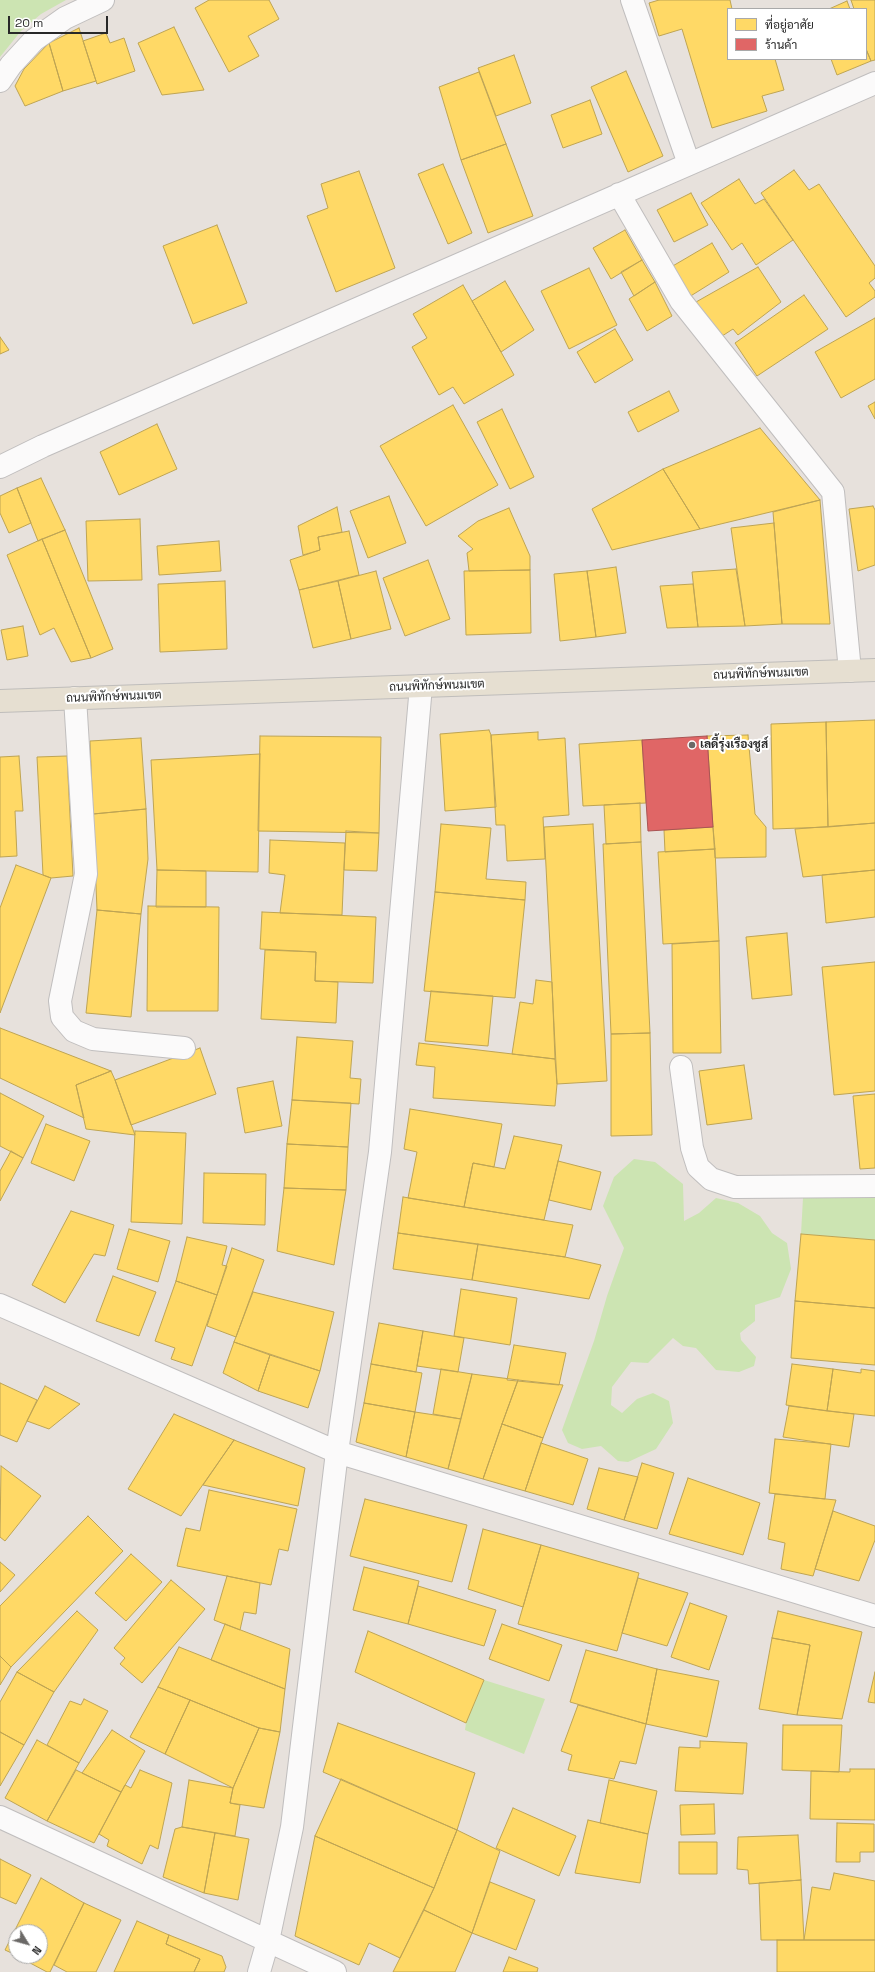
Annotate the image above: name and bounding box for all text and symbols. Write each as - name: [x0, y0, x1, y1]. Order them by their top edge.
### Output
- scale bar: [10, 8, 110, 34]
- legend: [727, 8, 867, 60]
- text: 20 m: [15, 15, 43, 31]
- text: ที่อยู่อาศัย: [765, 17, 814, 33]
- text: ร้านค้า: [765, 37, 797, 53]
- street label: ถนนพิทักษ์พนมเขต: [713, 665, 809, 683]
- street label: ถนนพิทักษ์พนมเขต: [389, 677, 485, 695]
- street label: ถนนพิทักษ์พนมเขต: [66, 688, 162, 706]
- place label: เลดี้รุ่งเรืองชูส์: [700, 738, 768, 752]
- marker: เลดี้รุ่งเรืองชูส์: [687, 740, 697, 750]
- north arrow: [8, 1924, 48, 1964]
- text: N: [29, 1943, 45, 1958]

